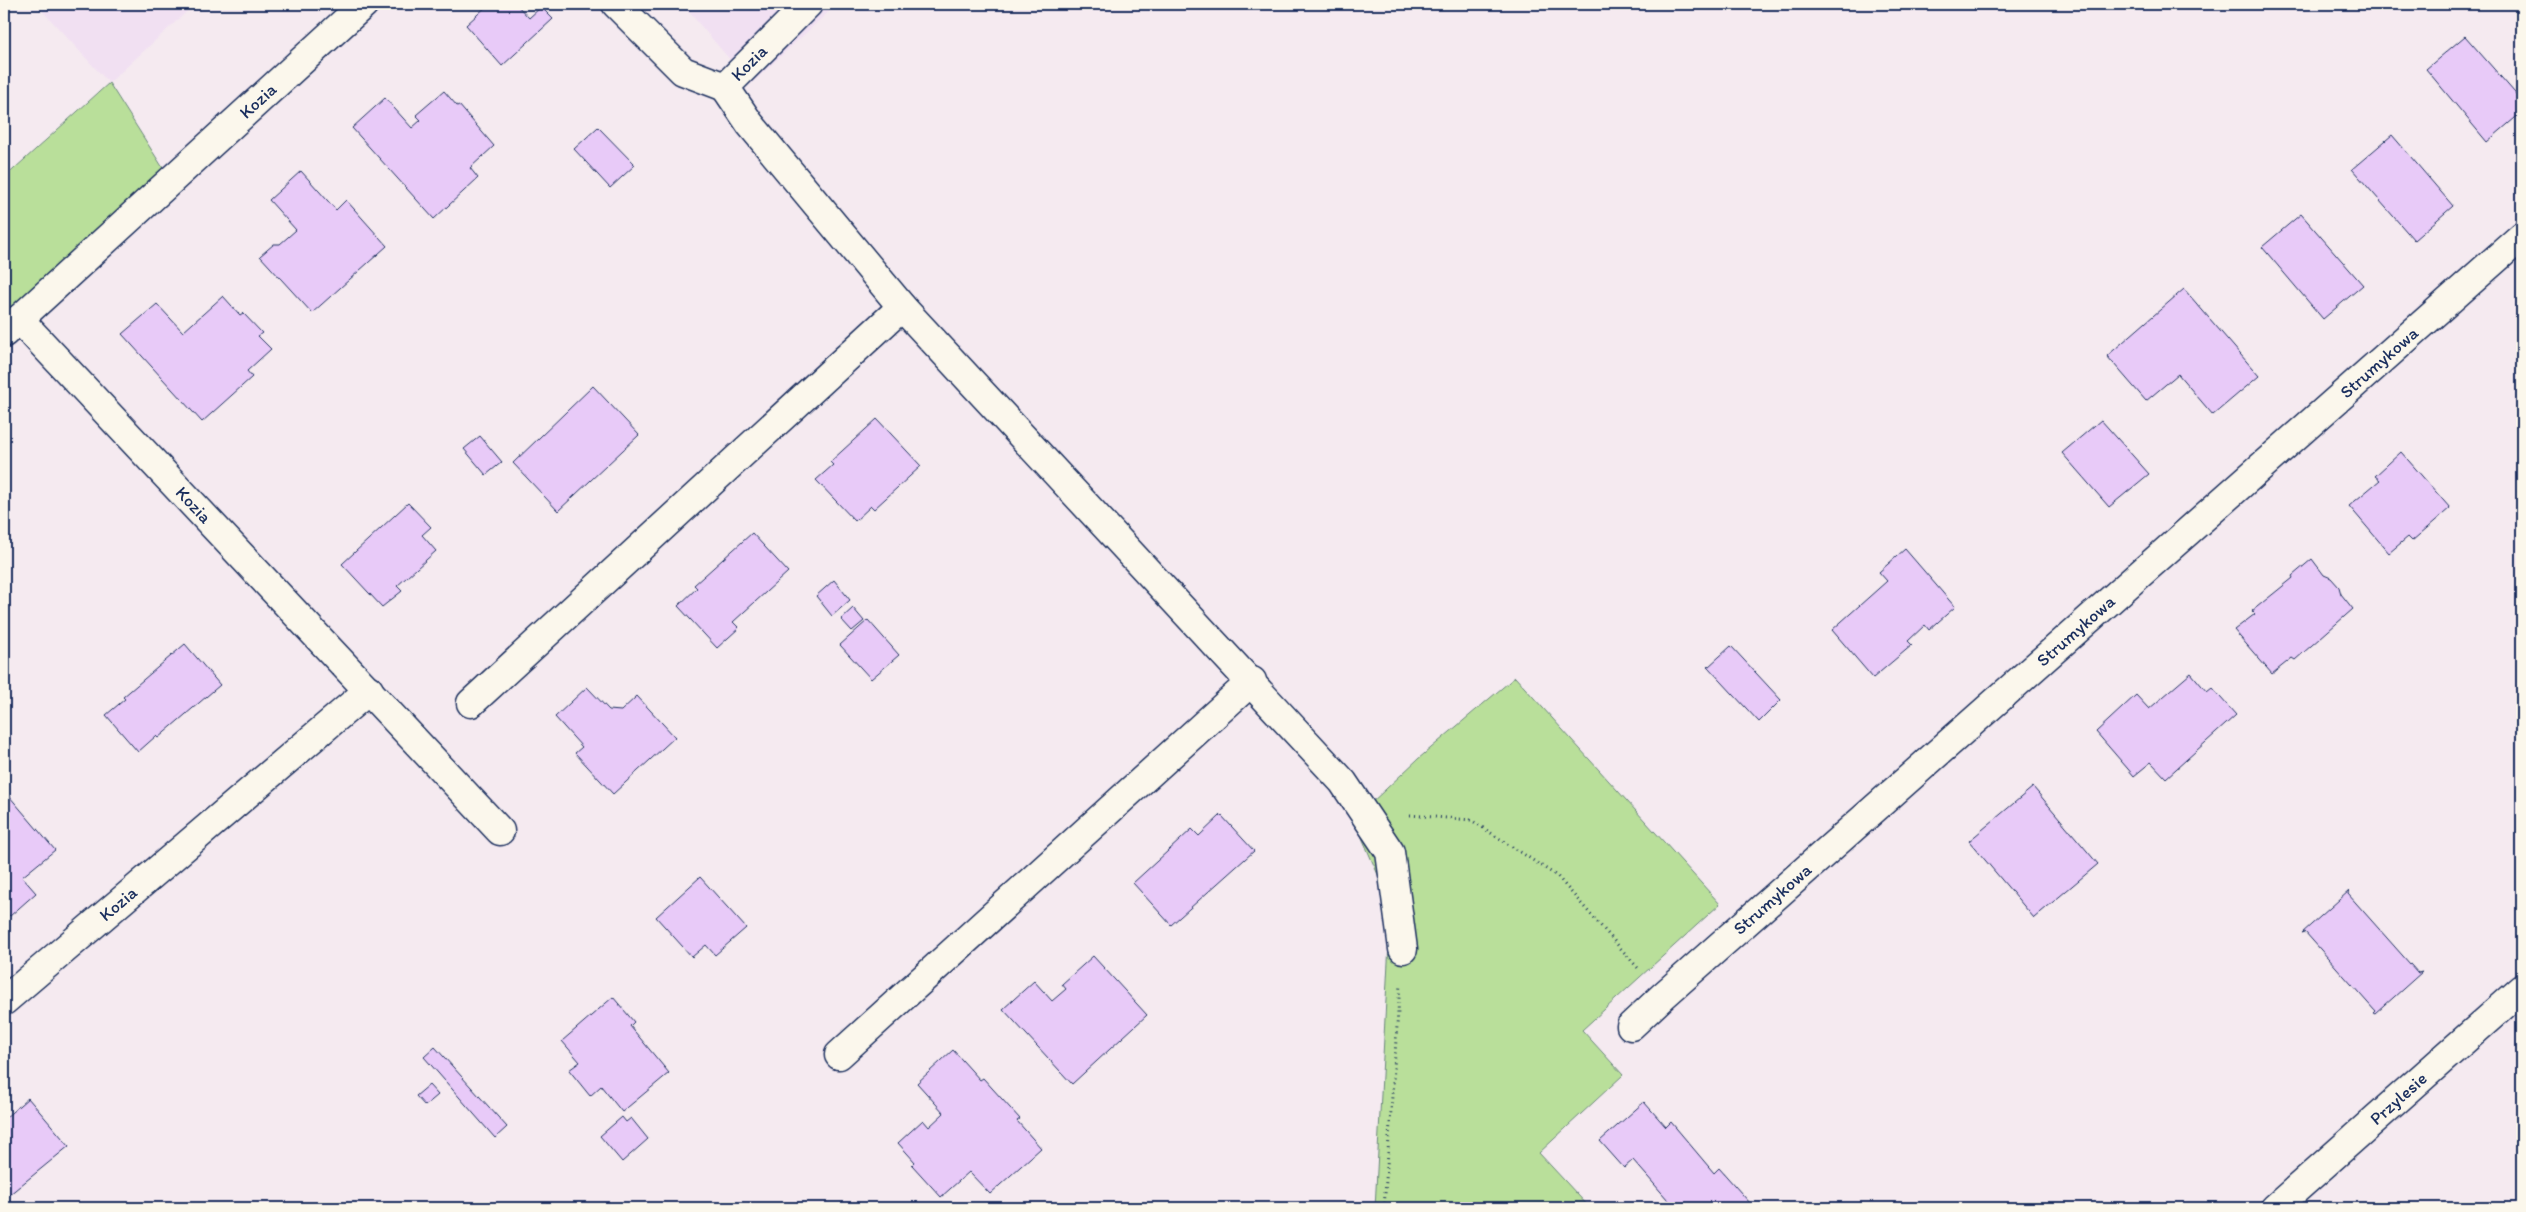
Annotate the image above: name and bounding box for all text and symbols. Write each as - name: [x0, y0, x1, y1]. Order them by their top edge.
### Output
- street label: Kozia: [726, 40, 772, 86]
- street label: Kozia: [235, 78, 282, 123]
- street label: Strumykowa: [2335, 322, 2423, 403]
- street label: Kozia: [171, 482, 217, 528]
- street label: Strumykowa: [2032, 590, 2120, 671]
- street label: Strumykowa: [1729, 858, 1817, 940]
- street label: Kozia: [95, 881, 142, 926]
- street label: Przylesie: [2365, 1067, 2432, 1130]

